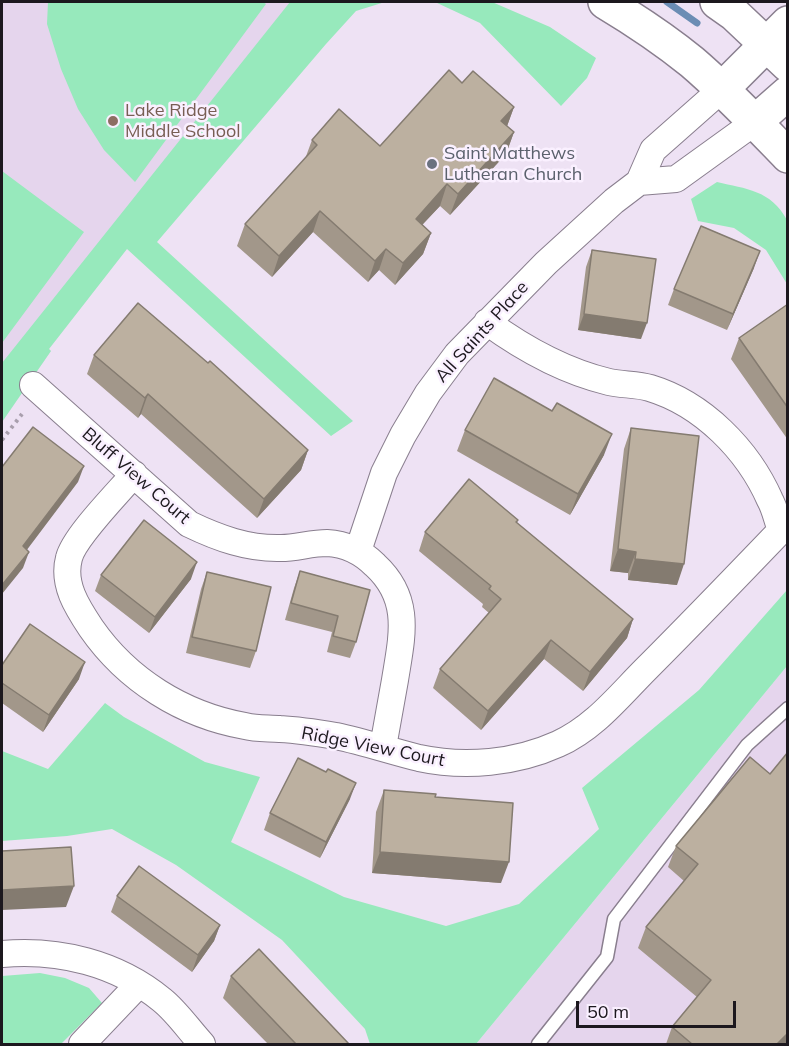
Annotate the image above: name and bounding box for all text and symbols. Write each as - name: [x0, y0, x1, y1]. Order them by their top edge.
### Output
- place label: Lake Ridge Middle School: [125, 100, 241, 142]
- marker: Lake Ridge Middle School: [106, 114, 120, 128]
- place label: Saint Matthews Lutheran Church: [444, 143, 582, 186]
- marker: Saint Matthews Lutheran Church: [425, 157, 439, 171]
- street label: All Saints Place: [431, 277, 533, 387]
- street label: Bluff View Court: [78, 423, 194, 529]
- street label: Ridge View Court: [300, 723, 446, 771]
- scale bar: [579, 989, 740, 1027]
- text: 50 m: [587, 1000, 629, 1023]

